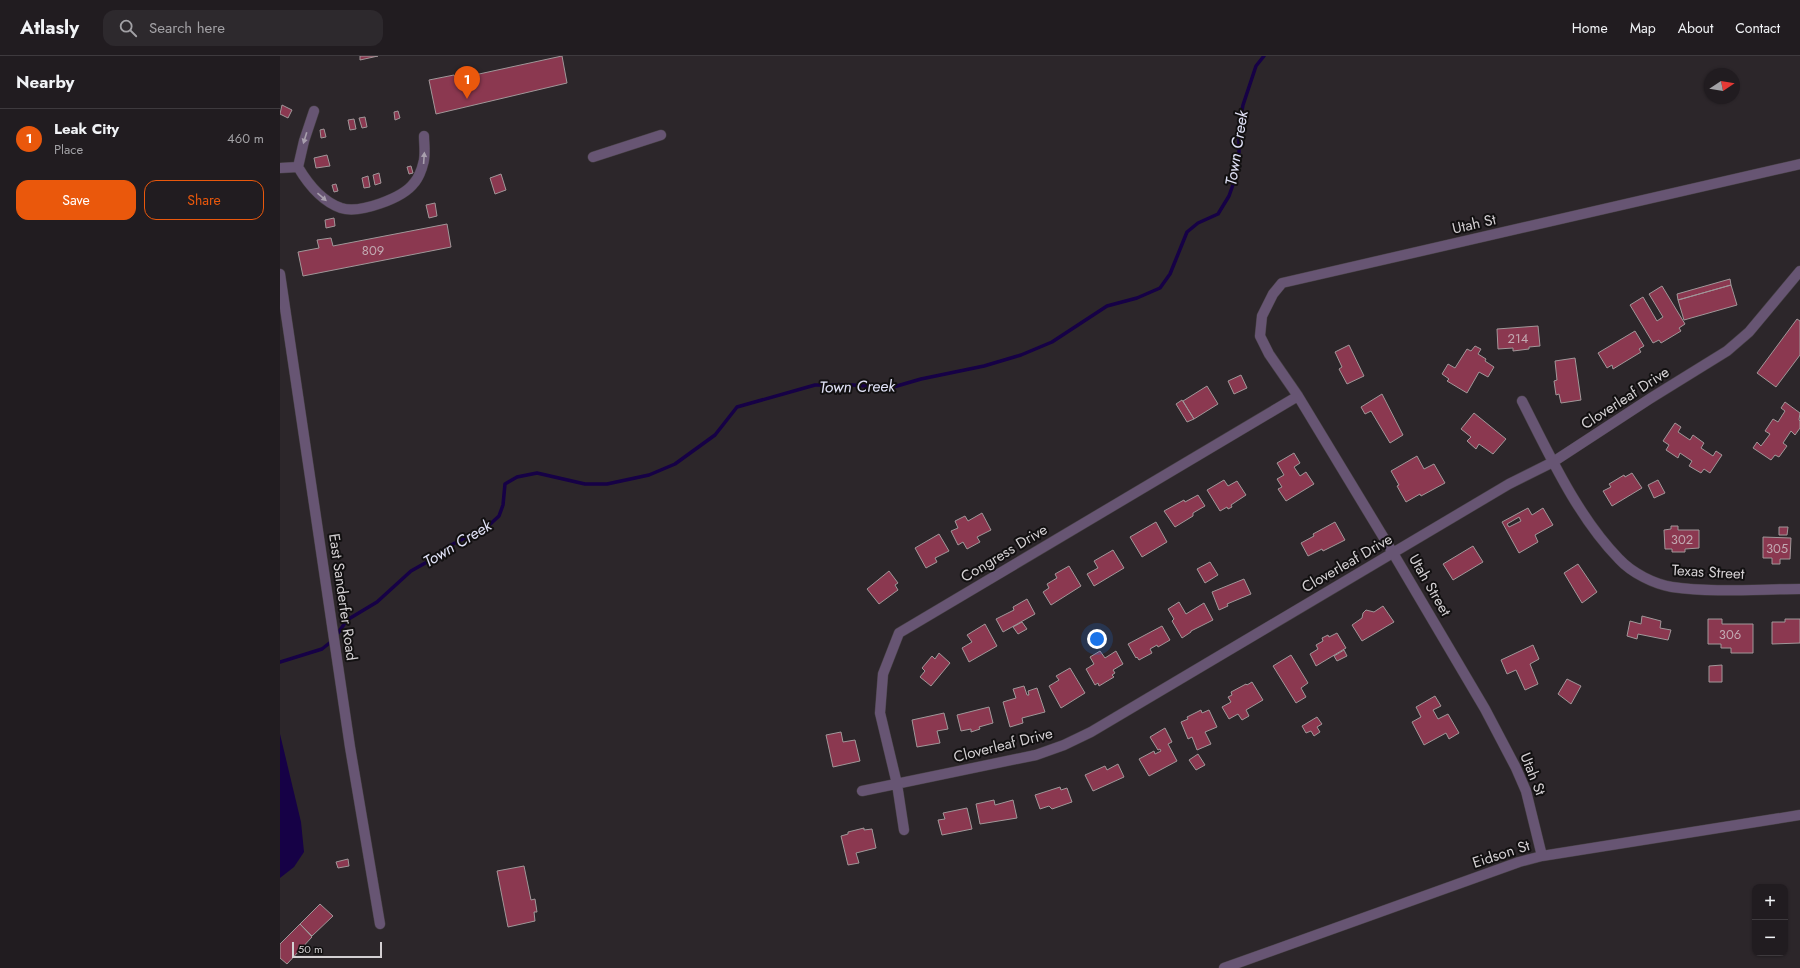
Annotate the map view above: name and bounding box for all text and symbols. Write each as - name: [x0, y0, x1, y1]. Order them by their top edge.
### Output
- search box: [103, 10, 383, 46]
- text: Atlasly: [20, 14, 79, 41]
- icon: search: [117, 17, 139, 39]
- text: Search here: [149, 17, 225, 39]
- text: Home: [1572, 18, 1608, 38]
- text: Map: [1630, 18, 1656, 38]
- text: About: [1678, 18, 1713, 38]
- text: Contact: [1735, 18, 1780, 38]
- pin: 1: [454, 66, 480, 99]
- north arrow: [1704, 68, 1740, 104]
- text: Nearby: [16, 70, 74, 94]
- water label: Town Creek: [1219, 108, 1254, 187]
- text: Leak City: [54, 118, 119, 140]
- text: 1: [26, 129, 32, 148]
- text: 460 m: [227, 129, 264, 148]
- one-way arrow: [302, 133, 308, 145]
- text: Place: [54, 140, 83, 159]
- one-way arrow: [420, 151, 427, 164]
- button: Save: [16, 180, 136, 220]
- button: Share: [144, 180, 264, 220]
- one-way arrow: [317, 192, 327, 201]
- street label: Utah St: [1450, 208, 1498, 240]
- house number: 809: [362, 241, 384, 260]
- house number: 214: [1508, 329, 1529, 348]
- street label: Cloverleaf Drive: [1576, 361, 1674, 435]
- water label: Town Creek: [819, 374, 896, 399]
- water label: Town Creek: [419, 513, 497, 573]
- street label: Congress Drive: [957, 518, 1052, 588]
- street label: Cloverleaf Drive: [1298, 528, 1397, 598]
- house number: 302: [1671, 530, 1693, 549]
- street label: East Sanderfer Road: [323, 532, 363, 662]
- house number: 305: [1766, 539, 1788, 558]
- street label: Utah Street: [1403, 550, 1457, 620]
- street label: Texas Street: [1671, 559, 1745, 585]
- house number: 306: [1719, 625, 1741, 644]
- your location: [1087, 629, 1107, 649]
- street label: Cloverleaf Drive: [951, 722, 1055, 768]
- street label: Utah St: [1514, 749, 1552, 799]
- street label: Eidson St: [1469, 834, 1533, 874]
- map controls: [1752, 884, 1788, 956]
- button: +: [1752, 884, 1788, 920]
- button: −: [1752, 920, 1788, 956]
- scale bar: [292, 940, 382, 959]
- text: 50 m: [298, 941, 323, 957]

